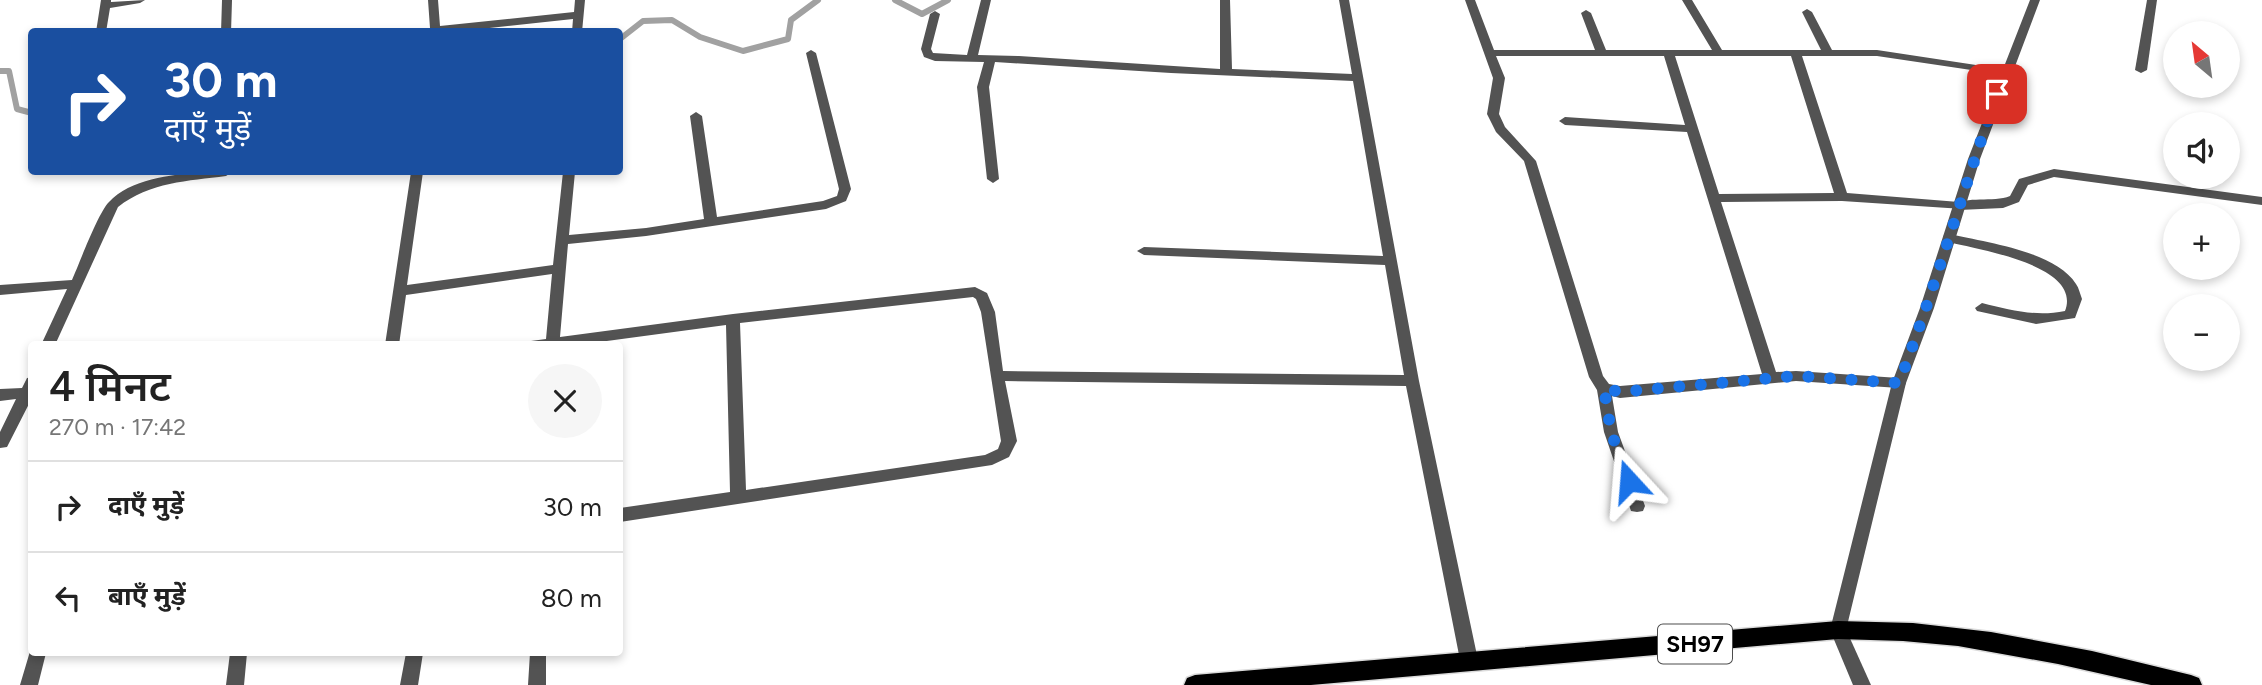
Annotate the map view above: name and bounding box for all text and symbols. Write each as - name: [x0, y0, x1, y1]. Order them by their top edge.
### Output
- north arrow: [2163, 21, 2240, 98]
- map controls: [2163, 21, 2240, 371]
- text: 30 m: [164, 50, 277, 109]
- icon: right: [49, 56, 140, 147]
- pin: [1967, 64, 2027, 124]
- icon: arrive: [1978, 75, 2016, 113]
- text: दाएँ मुड़ें: [164, 110, 251, 148]
- button: sound: [2163, 112, 2240, 189]
- button: +: [2163, 203, 2240, 280]
- button: −: [2163, 294, 2240, 371]
- text: 4 मिनट: [49, 361, 171, 412]
- button: close: [528, 364, 602, 438]
- text: 270 m · 17:42: [49, 413, 186, 441]
- position arrow: [1592, 444, 1666, 518]
- icon: right: [49, 488, 87, 526]
- text: दाएँ मुड़ें: [108, 489, 184, 521]
- text: 30 m: [543, 491, 602, 523]
- icon: left: [49, 579, 87, 617]
- text: बाएँ मुड़ें: [108, 580, 185, 612]
- text: 80 m: [541, 582, 602, 614]
- road number: SH97: [1658, 624, 1732, 664]

